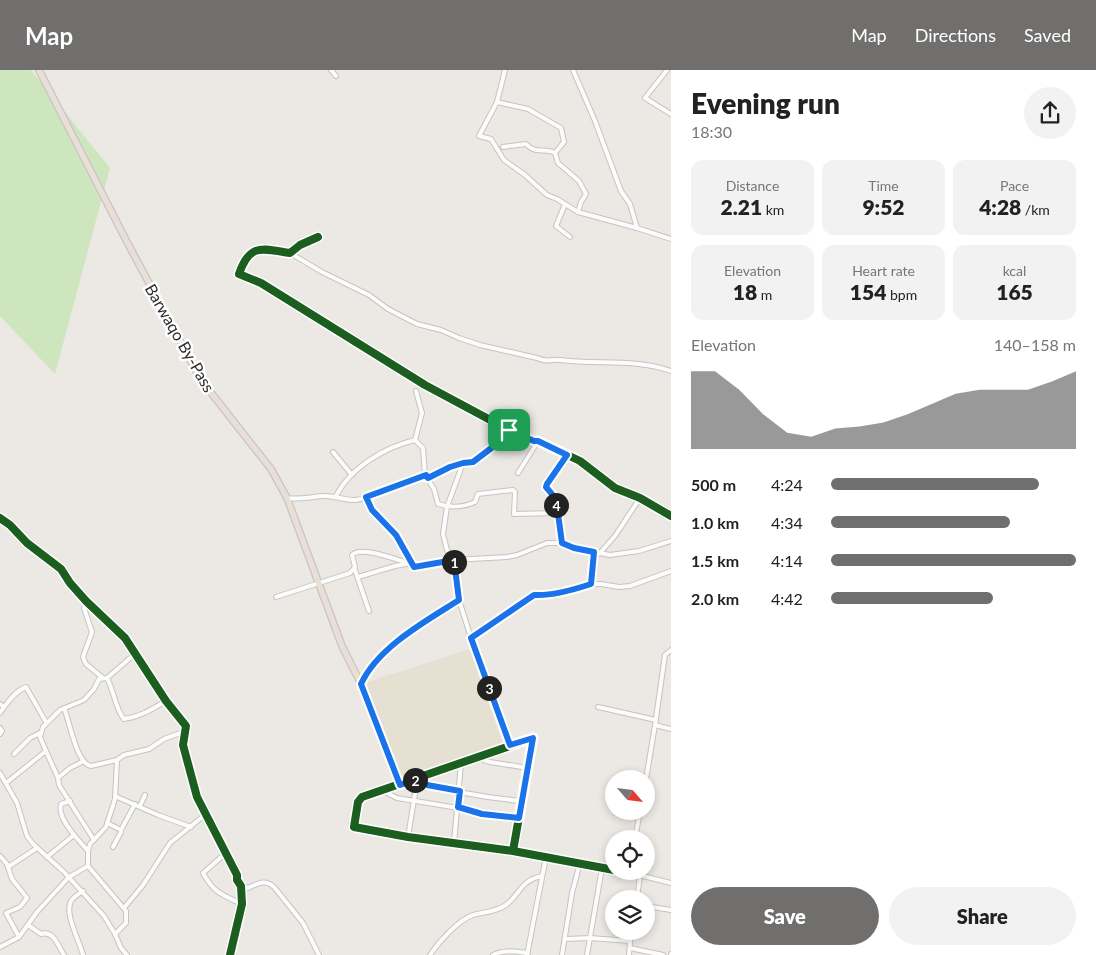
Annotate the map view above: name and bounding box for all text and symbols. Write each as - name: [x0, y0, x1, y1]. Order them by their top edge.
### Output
- text: Map: [25, 21, 73, 50]
- text: Map: [851, 24, 887, 46]
- text: Directions: [915, 24, 996, 46]
- text: Saved: [1024, 24, 1071, 46]
- text: Evening run: [691, 86, 840, 120]
- button: share: [1024, 87, 1076, 139]
- text: 18:30: [691, 122, 732, 141]
- text: Distance: [726, 177, 779, 194]
- text: Time: [868, 177, 899, 194]
- text: Pace: [1000, 177, 1029, 194]
- text: 2.21: [721, 194, 762, 219]
- text: 9:52: [862, 194, 905, 219]
- text: 4:28: [979, 194, 1021, 219]
- text: km: [762, 201, 784, 218]
- text: /km: [1021, 201, 1050, 218]
- text: Elevation: [724, 262, 781, 279]
- text: Heart rate: [852, 262, 915, 279]
- text: kcal: [1003, 262, 1026, 279]
- text: 18: [733, 279, 757, 304]
- text: 154: [850, 279, 886, 304]
- text: 165: [996, 279, 1033, 304]
- street label: Barwaqo By-Pass: [142, 280, 219, 395]
- text: m: [757, 286, 772, 303]
- text: bpm: [886, 286, 917, 303]
- text: Elevation: [691, 335, 756, 354]
- text: 140–158 m: [994, 335, 1076, 354]
- pin: [488, 409, 530, 451]
- icon: arrive: [495, 416, 523, 444]
- text: 500 m: [691, 475, 736, 494]
- text: 4:24: [771, 475, 803, 494]
- pin: 4: [544, 492, 568, 518]
- text: 4: [552, 497, 561, 514]
- text: 1.0 km: [691, 513, 739, 532]
- text: 4:34: [771, 513, 803, 532]
- pin: 1: [442, 550, 466, 574]
- text: 1.5 km: [691, 551, 739, 570]
- text: 4:14: [771, 551, 803, 570]
- text: 1: [450, 554, 459, 571]
- text: 2.0 km: [691, 589, 739, 608]
- text: 4:42: [771, 589, 803, 608]
- pin: 3: [476, 676, 502, 700]
- text: 3: [485, 680, 494, 697]
- pin: 2: [402, 768, 428, 792]
- north arrow: [605, 770, 655, 820]
- map controls: [605, 770, 655, 940]
- text: 2: [411, 772, 420, 789]
- button: locate: [605, 830, 655, 880]
- button: Save: [691, 887, 879, 945]
- button: Share: [889, 887, 1076, 945]
- button: layers: [605, 890, 655, 940]

